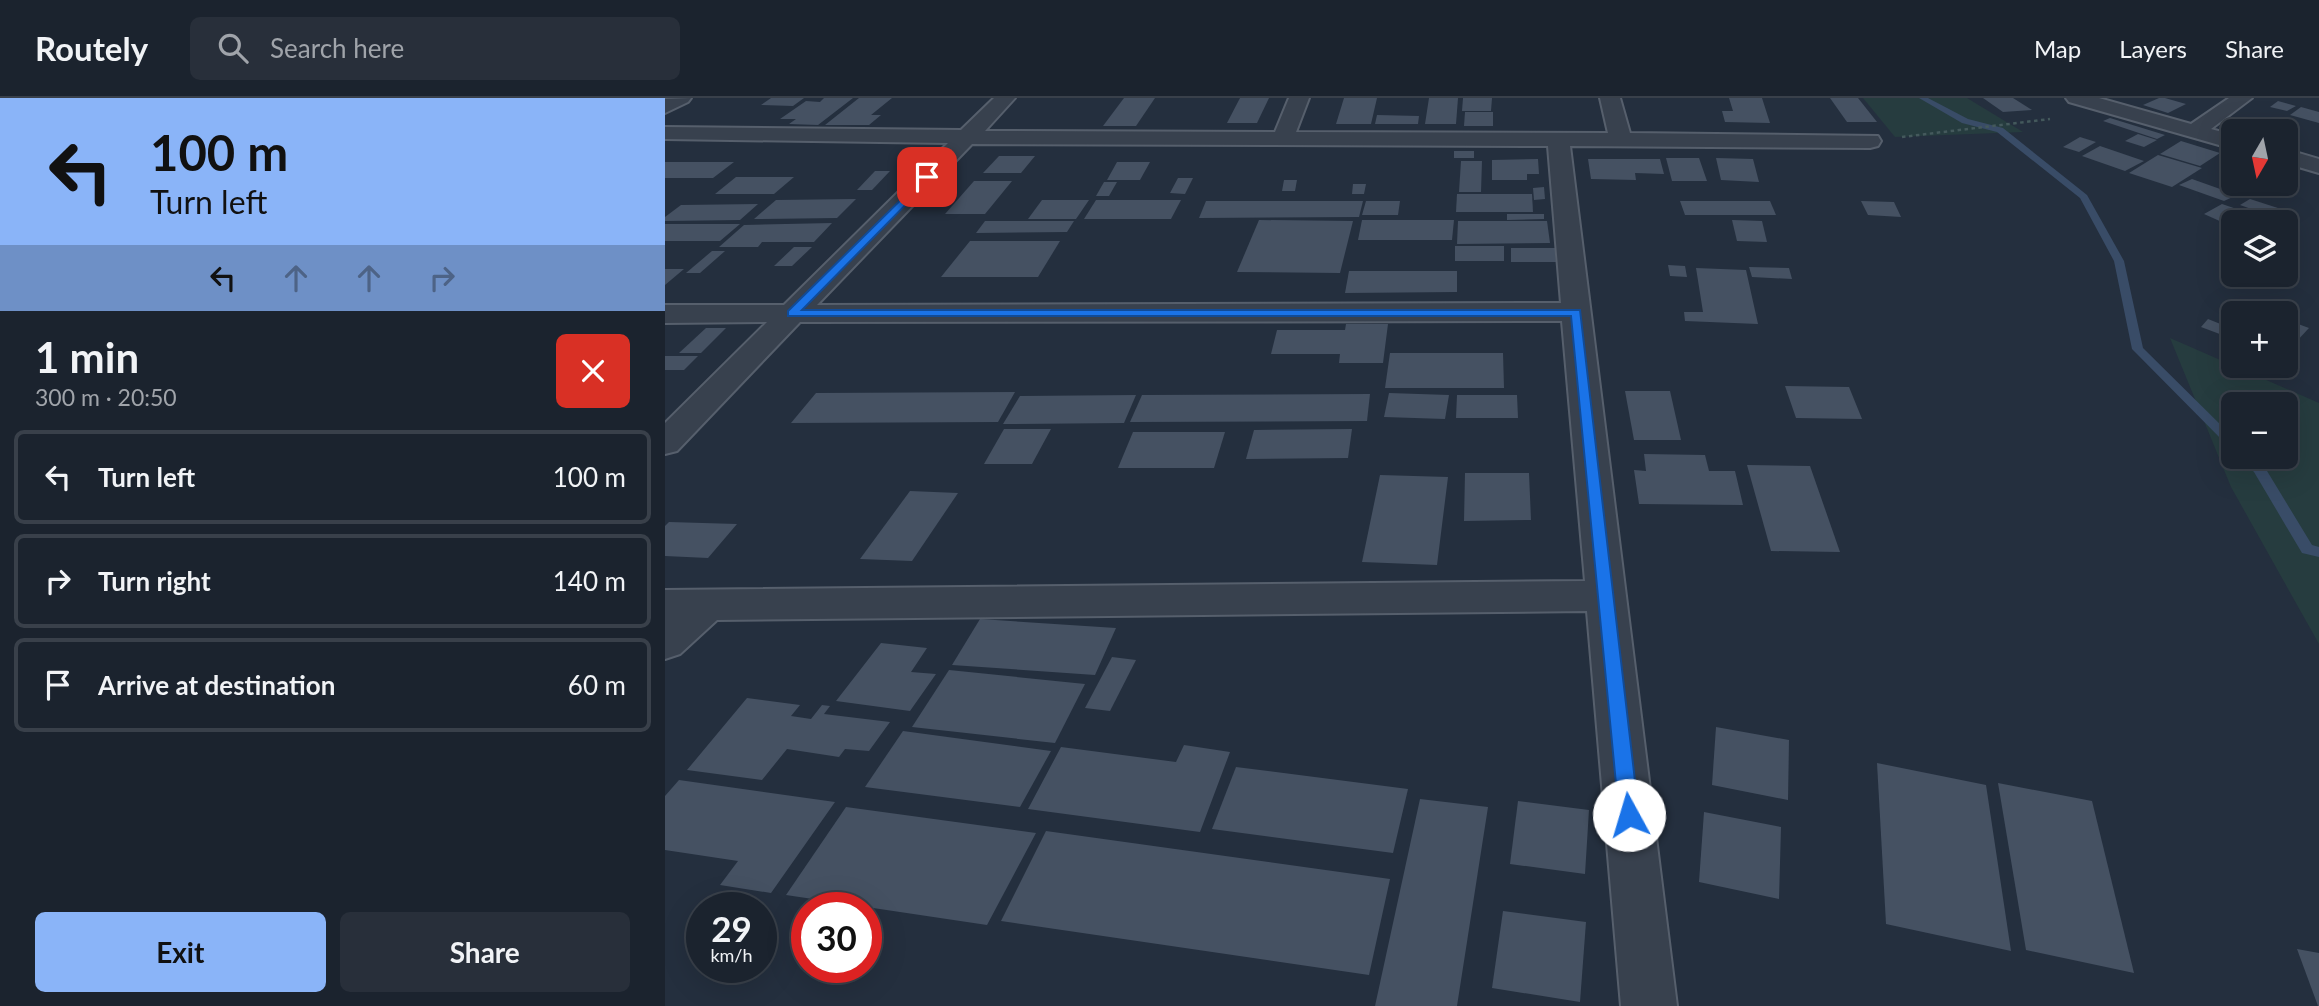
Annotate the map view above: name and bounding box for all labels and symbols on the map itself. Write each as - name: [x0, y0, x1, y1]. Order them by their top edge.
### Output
- north arrow: [2221, 119, 2298, 196]
- pin: [897, 147, 957, 207]
- position arrow: [1592, 778, 1666, 852]
- speed limit sign: 30: [791, 892, 882, 983]

